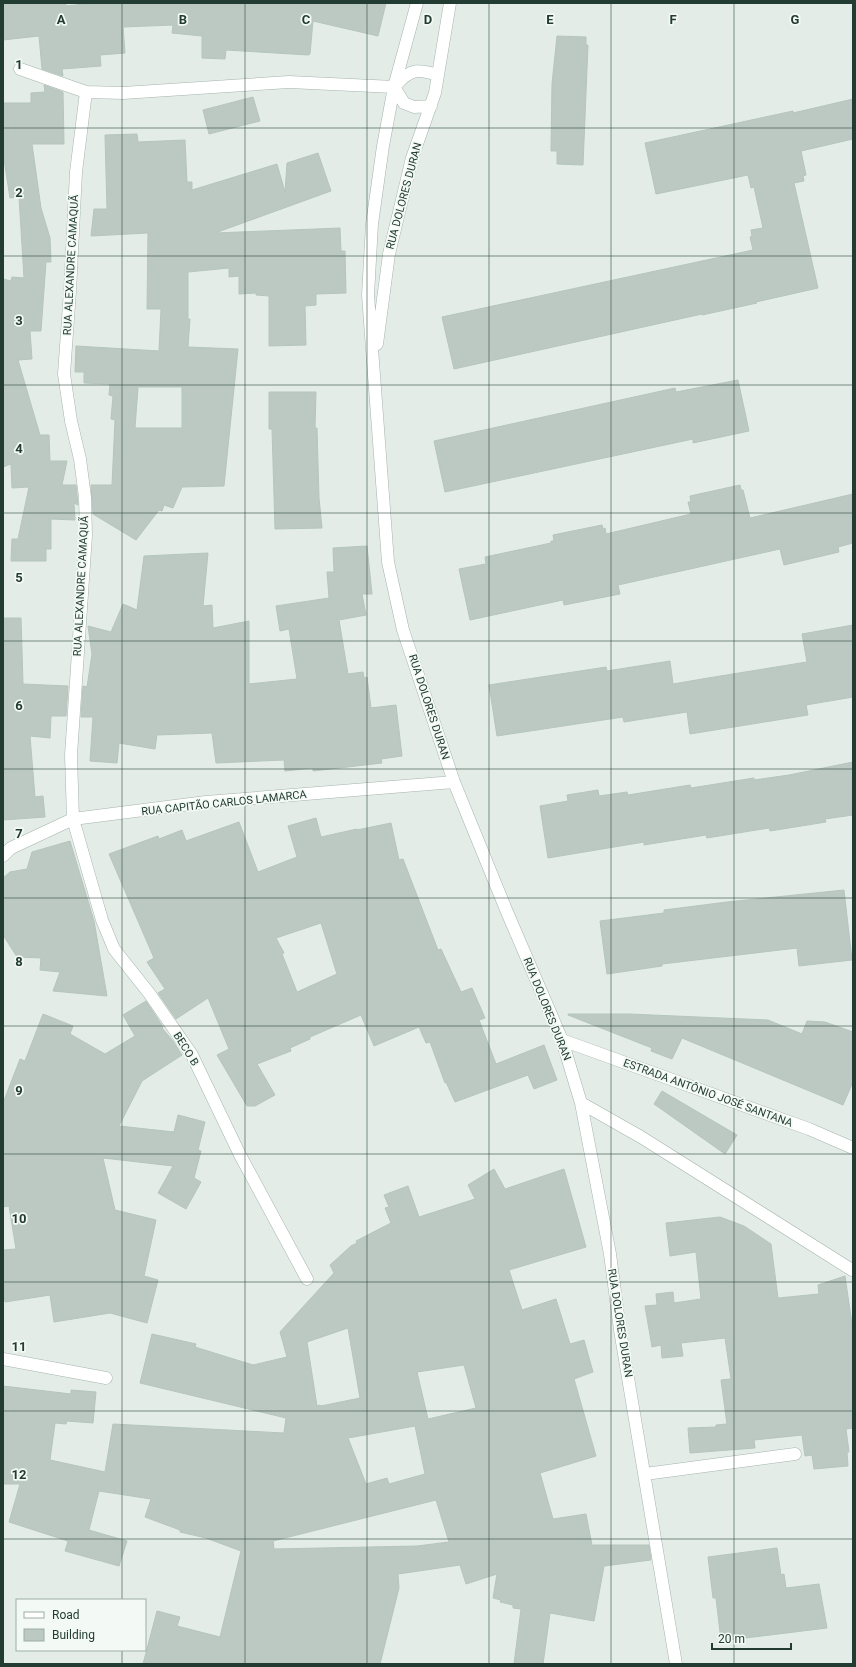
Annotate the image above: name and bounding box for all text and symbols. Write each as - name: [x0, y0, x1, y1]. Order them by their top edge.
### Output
- text: A: [57, 12, 66, 27]
- text: B: [179, 12, 187, 27]
- text: C: [302, 12, 311, 27]
- text: D: [424, 12, 432, 27]
- text: E: [546, 12, 554, 27]
- text: F: [669, 12, 677, 27]
- text: G: [791, 12, 800, 27]
- text: 1: [15, 57, 23, 72]
- street label: RUA DOLORES DURAN: [383, 141, 425, 251]
- text: 2: [15, 185, 23, 200]
- street label: RUA ALEXANDRE CAMAQUÃ: [61, 194, 81, 336]
- text: 3: [15, 313, 23, 328]
- text: 4: [15, 441, 23, 456]
- street label: RUA ALEXANDRE CAMAQUÃ: [71, 515, 91, 657]
- text: 5: [15, 570, 23, 585]
- street label: RUA DOLORES DURAN: [406, 653, 452, 761]
- text: 6: [15, 698, 23, 713]
- street label: RUA CAPITÃO CARLOS LAMARCA: [141, 788, 308, 818]
- text: 7: [15, 826, 23, 841]
- text: 8: [15, 954, 23, 969]
- street label: RUA DOLORES DURAN: [520, 956, 574, 1062]
- street label: BECO B: [171, 1030, 202, 1068]
- street label: ESTRADA ANTÔNIO JOSÉ SANTANA: [622, 1056, 795, 1130]
- text: 9: [15, 1083, 23, 1098]
- text: 10: [12, 1211, 26, 1226]
- street label: RUA DOLORES DURAN: [605, 1268, 635, 1378]
- text: 11: [12, 1339, 26, 1354]
- text: 12: [12, 1467, 26, 1482]
- legend: [16, 1599, 146, 1651]
- text: Road: [52, 1608, 80, 1622]
- scale bar: [712, 1625, 791, 1651]
- text: Building: [52, 1628, 95, 1642]
- text: 20 m: [718, 1632, 745, 1646]

